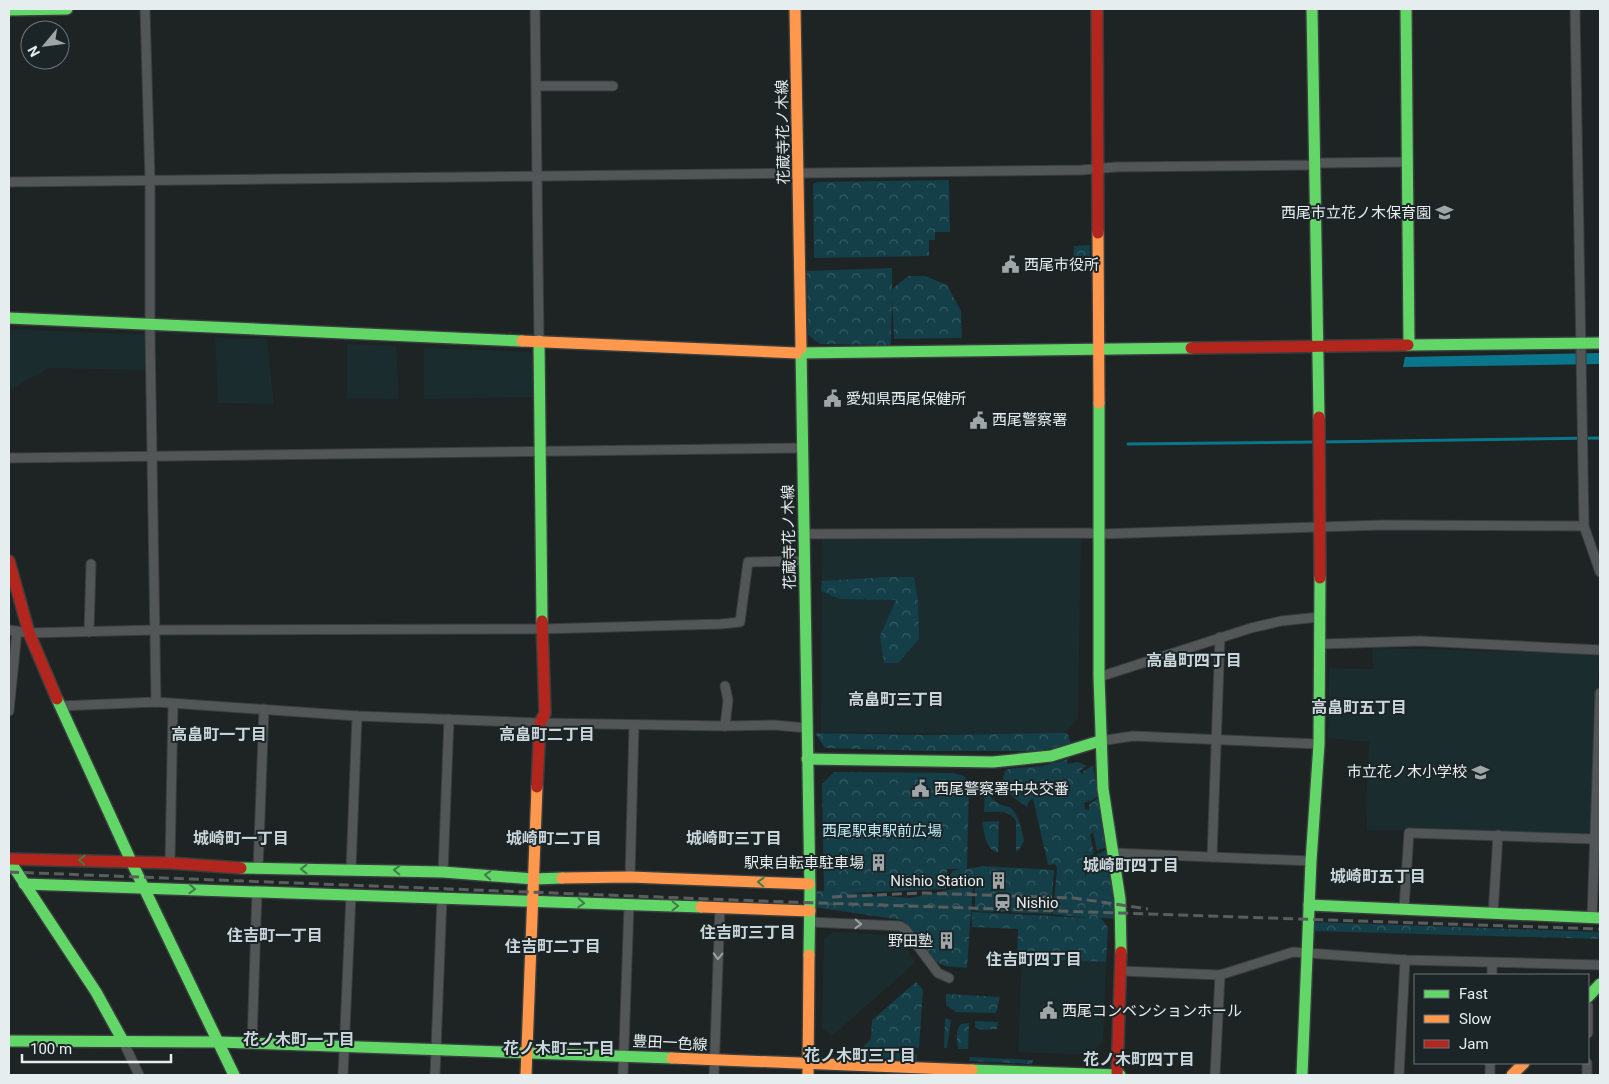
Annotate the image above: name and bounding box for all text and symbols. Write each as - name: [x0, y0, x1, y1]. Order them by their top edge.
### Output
- north arrow: [20, 20, 70, 70]
- text: N: [24, 43, 43, 60]
- street label: 花蔵寺花ノ木線: [773, 79, 793, 185]
- school or university icon: 西尾市立花ノ木保育園: [1435, 203, 1455, 223]
- place label: 西尾市立花ノ木保育園: [1281, 204, 1431, 222]
- public building icon: 西尾市役所: [1000, 255, 1020, 275]
- place label: 西尾市役所: [1024, 256, 1099, 274]
- public building icon: 愛知県西尾保健所: [822, 389, 842, 409]
- place label: 愛知県西尾保健所: [846, 390, 966, 408]
- public building icon: 西尾警察署: [968, 410, 988, 430]
- place label: 西尾警察署: [992, 411, 1067, 429]
- street label: 花蔵寺花ノ木線: [779, 484, 799, 590]
- district label: 高畠町四丁目: [1146, 651, 1242, 670]
- district label: 高畠町三丁目: [848, 690, 944, 709]
- district label: 高畠町五丁目: [1311, 698, 1407, 717]
- district label: 高畠町一丁目: [171, 725, 267, 744]
- district label: 高畠町二丁目: [499, 725, 595, 744]
- school or university icon: 市立花ノ木小学校: [1471, 762, 1491, 782]
- place label: 市立花ノ木小学校: [1347, 763, 1467, 781]
- public building icon: 西尾警察署中央交番: [910, 779, 930, 799]
- place label: 西尾警察署中央交番: [934, 780, 1069, 798]
- park label: 西尾駅東駅前広場: [822, 822, 942, 840]
- district label: 城崎町一丁目: [193, 829, 289, 848]
- district label: 城崎町二丁目: [506, 829, 602, 848]
- district label: 城崎町三丁目: [686, 829, 782, 848]
- building icon: 駅東自転車駐車場: [868, 853, 888, 873]
- place label: 駅東自転車駐車場: [744, 854, 864, 872]
- one-way arrow: [78, 855, 86, 865]
- district label: 城崎町四丁目: [1083, 856, 1179, 875]
- one-way arrow: [300, 864, 308, 874]
- one-way arrow: [393, 865, 401, 876]
- district label: 城崎町五丁目: [1330, 867, 1426, 886]
- one-way arrow: [484, 870, 492, 881]
- building icon: Nishio Station: [988, 871, 1008, 891]
- place label: Nishio Station: [890, 872, 984, 890]
- one-way arrow: [756, 877, 764, 887]
- one-way arrow: [188, 883, 196, 894]
- station icon: Nishio: [992, 893, 1012, 913]
- place label: Nishio: [1016, 894, 1059, 912]
- one-way arrow: [578, 898, 585, 908]
- one-way arrow: [671, 900, 679, 911]
- one-way arrow: [854, 918, 862, 929]
- district label: 住吉町三丁目: [699, 923, 796, 942]
- district label: 住吉町一丁目: [226, 926, 323, 945]
- building icon: 野田塾: [937, 931, 957, 951]
- place label: 野田塾: [888, 932, 933, 950]
- district label: 住吉町二丁目: [504, 937, 601, 956]
- district label: 住吉町四丁目: [985, 950, 1082, 969]
- one-way arrow: [713, 952, 724, 960]
- legend: [1414, 974, 1589, 1064]
- text: Fast: [1459, 985, 1488, 1003]
- public building icon: 西尾コンベンションホール: [1038, 1001, 1058, 1021]
- place label: 西尾コンベンションホール: [1062, 1002, 1242, 1020]
- text: Slow: [1459, 1010, 1491, 1028]
- district label: 花ノ木町一丁目: [243, 1030, 355, 1049]
- scale bar: [22, 1032, 171, 1064]
- street label: 豊田一色線: [632, 1032, 708, 1054]
- text: Jam: [1459, 1035, 1489, 1053]
- district label: 花ノ木町二丁目: [503, 1039, 615, 1058]
- text: 100 m: [30, 1040, 72, 1058]
- district label: 花ノ木町三丁目: [804, 1046, 916, 1065]
- district label: 花ノ木町四丁目: [1083, 1050, 1195, 1069]

